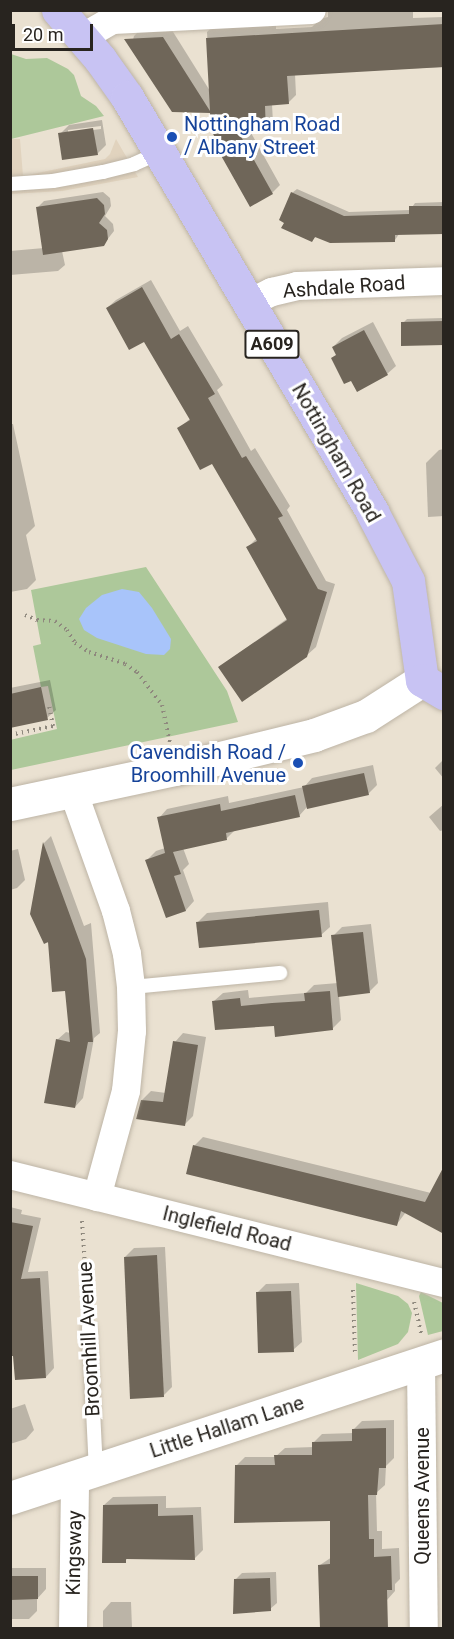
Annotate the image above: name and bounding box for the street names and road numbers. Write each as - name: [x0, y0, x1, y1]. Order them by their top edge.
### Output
- street label: Ashdale Road: [282, 271, 406, 303]
- road number: A609: [244, 329, 300, 359]
- street label: Nottingham Road: [287, 379, 385, 527]
- street label: Inglefield Road: [160, 1201, 294, 1257]
- street label: Broomhill Avenue: [73, 1261, 105, 1417]
- street label: Little Hallam Lane: [147, 1391, 307, 1463]
- street label: Queens Avenue: [410, 1427, 434, 1565]
- street label: Kingsway: [61, 1510, 87, 1596]

